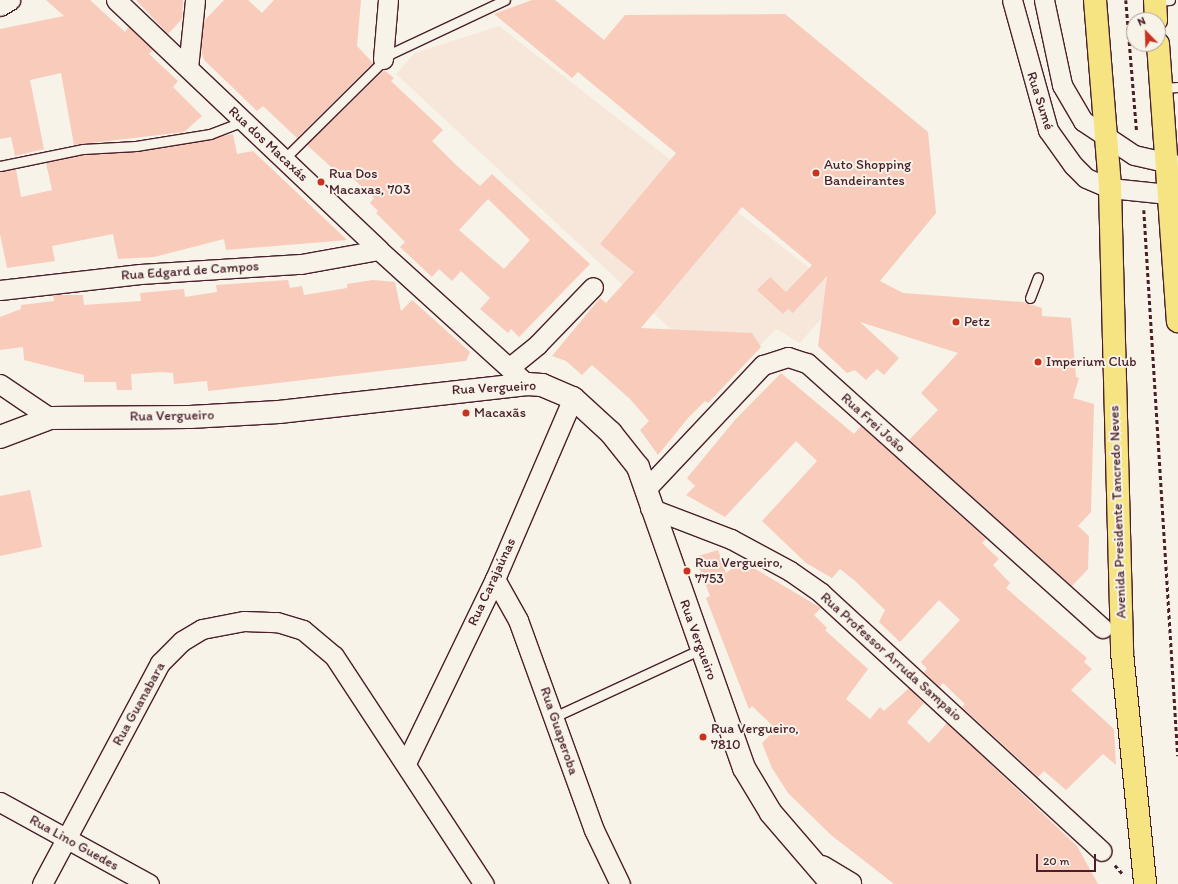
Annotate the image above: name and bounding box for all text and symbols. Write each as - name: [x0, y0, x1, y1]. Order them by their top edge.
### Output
- north arrow: [1126, 12, 1166, 52]
- text: N: [1136, 14, 1147, 29]
- street label: Rua Sumé: [1023, 70, 1057, 132]
- street label: Rua dos Macaxás: [225, 103, 311, 185]
- place label: Auto Shopping Bandeirantes: [824, 157, 912, 190]
- place label: Rua Dos Macaxas, 703: [329, 166, 411, 198]
- marker: Auto Shopping Bandeirantes: [811, 168, 821, 178]
- marker: Rua Dos Macaxas, 703: [316, 177, 326, 187]
- street label: Rua Edgard de Campos: [120, 258, 260, 284]
- place label: Petz: [964, 314, 990, 330]
- marker: Petz: [951, 317, 961, 327]
- place label: Imperium Club: [1046, 354, 1136, 370]
- marker: Imperium Club: [1033, 357, 1043, 367]
- street label: Rua Vergueiro: [452, 377, 536, 399]
- street label: Rua Frei João: [838, 390, 908, 456]
- place label: Macaxãs: [474, 405, 526, 421]
- street label: Avenida Presidente Tancredo Neves: [1106, 406, 1130, 618]
- street label: Rua Vergueiro: [130, 407, 214, 425]
- marker: Macaxãs: [461, 408, 471, 418]
- street label: Rua Carajaúnas: [464, 535, 520, 629]
- place label: Rua Vergueiro, 7753: [695, 555, 782, 588]
- marker: Rua Vergueiro, 7753: [682, 566, 692, 576]
- street label: Rua Professor Arruda Sampaio: [817, 589, 965, 725]
- street label: Rua Vergueiro: [676, 598, 720, 682]
- street label: Rua Guanabara: [109, 659, 169, 749]
- street label: Rua Guaperoba: [536, 685, 582, 777]
- place label: Rua Vergueiro, 7810: [711, 721, 798, 754]
- marker: Rua Vergueiro, 7810: [698, 732, 708, 742]
- street label: Rua Lino Guedes: [26, 811, 122, 875]
- scale bar: [1038, 846, 1098, 872]
- text: 20 m: [1043, 854, 1070, 868]

